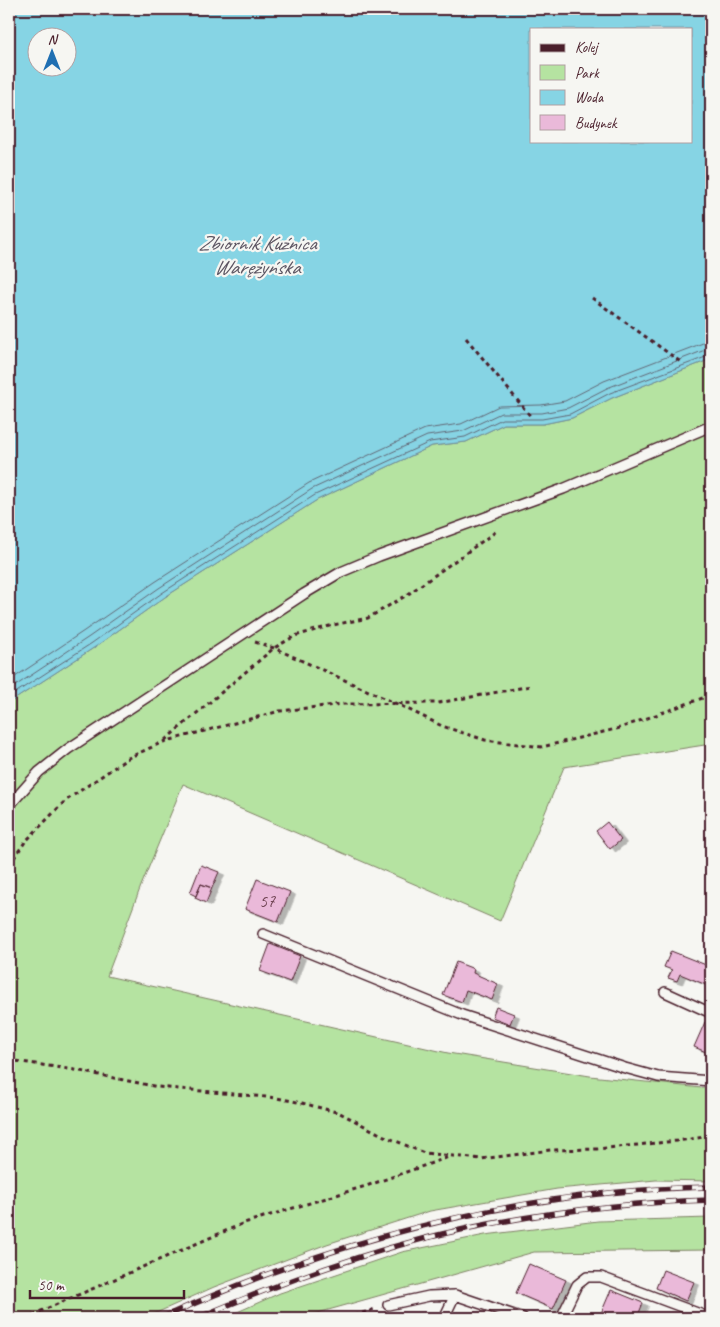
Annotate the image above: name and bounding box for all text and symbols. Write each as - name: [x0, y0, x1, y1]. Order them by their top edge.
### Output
- north arrow: [28, 28, 78, 78]
- legend: [530, 28, 692, 142]
- text: N: [48, 31, 59, 48]
- text: Kolej: [575, 38, 599, 57]
- text: Park: [575, 64, 600, 83]
- text: Woda: [575, 88, 604, 107]
- text: Budynek: [575, 114, 618, 133]
- water label: Zbiornik Kuźnica Warężyńska: [198, 230, 318, 280]
- house number: 57: [259, 890, 276, 912]
- scale bar: [30, 1267, 184, 1299]
- text: 50 m: [38, 1276, 65, 1295]

